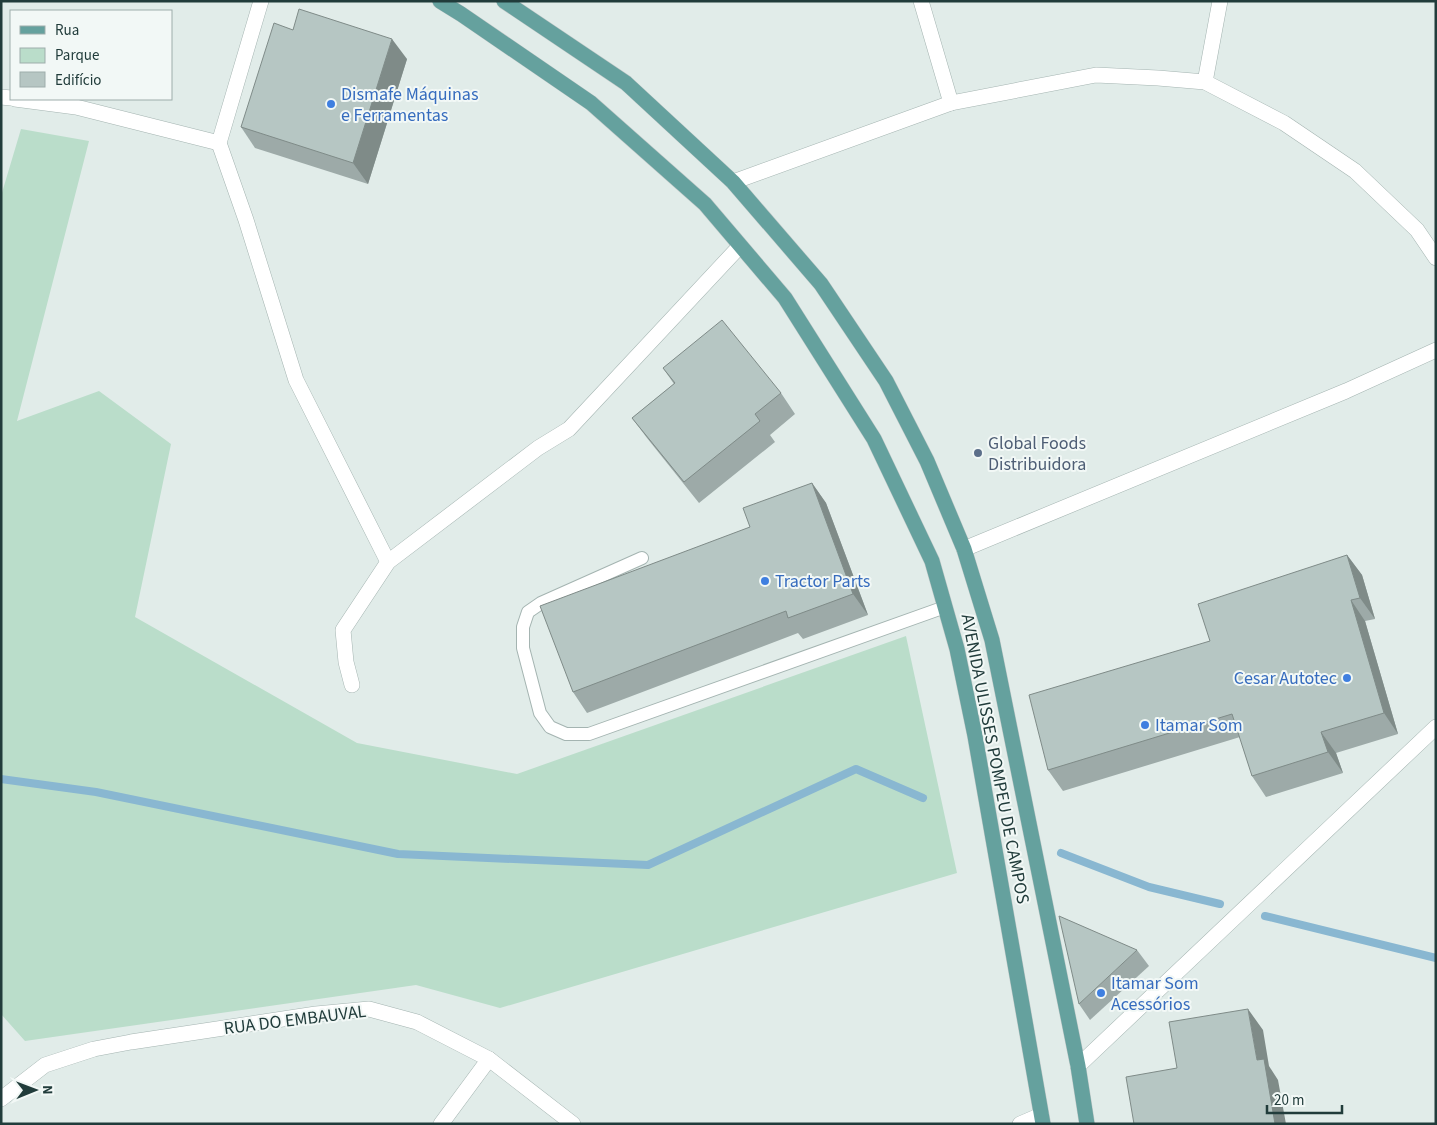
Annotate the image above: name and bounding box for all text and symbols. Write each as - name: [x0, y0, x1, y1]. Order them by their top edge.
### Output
- legend: [10, 10, 172, 100]
- text: Rua: [55, 20, 79, 41]
- text: Parque: [55, 45, 99, 66]
- text: Edifício: [55, 70, 102, 91]
- place label: Dismafe Máquinas e Ferramentas: [341, 82, 478, 128]
- marker: Dismafe Máquinas e Ferramentas: [325, 98, 337, 110]
- place label: Global Foods Distribuidora: [988, 431, 1086, 477]
- marker: Global Foods Distribuidora: [972, 447, 984, 459]
- place label: Tractor Parts: [775, 569, 870, 594]
- marker: Tractor Parts: [759, 575, 771, 587]
- street label: AVENIDA ULISSES POMPEU DE CAMPOS: [955, 612, 1035, 906]
- place label: Cesar Autotec: [1234, 666, 1337, 691]
- marker: Cesar Autotec: [1341, 672, 1353, 684]
- place label: Itamar Som: [1155, 713, 1243, 738]
- marker: Itamar Som: [1139, 719, 1151, 731]
- place label: Itamar Som Acessórios: [1111, 971, 1199, 1017]
- marker: Itamar Som Acessórios: [1095, 987, 1107, 999]
- street label: RUA DO EMBAUVAL: [222, 999, 368, 1041]
- north arrow: [10, 1065, 60, 1115]
- scale bar: [1267, 1082, 1342, 1114]
- text: N: [37, 1085, 57, 1095]
- text: 20 m: [1274, 1090, 1304, 1111]

